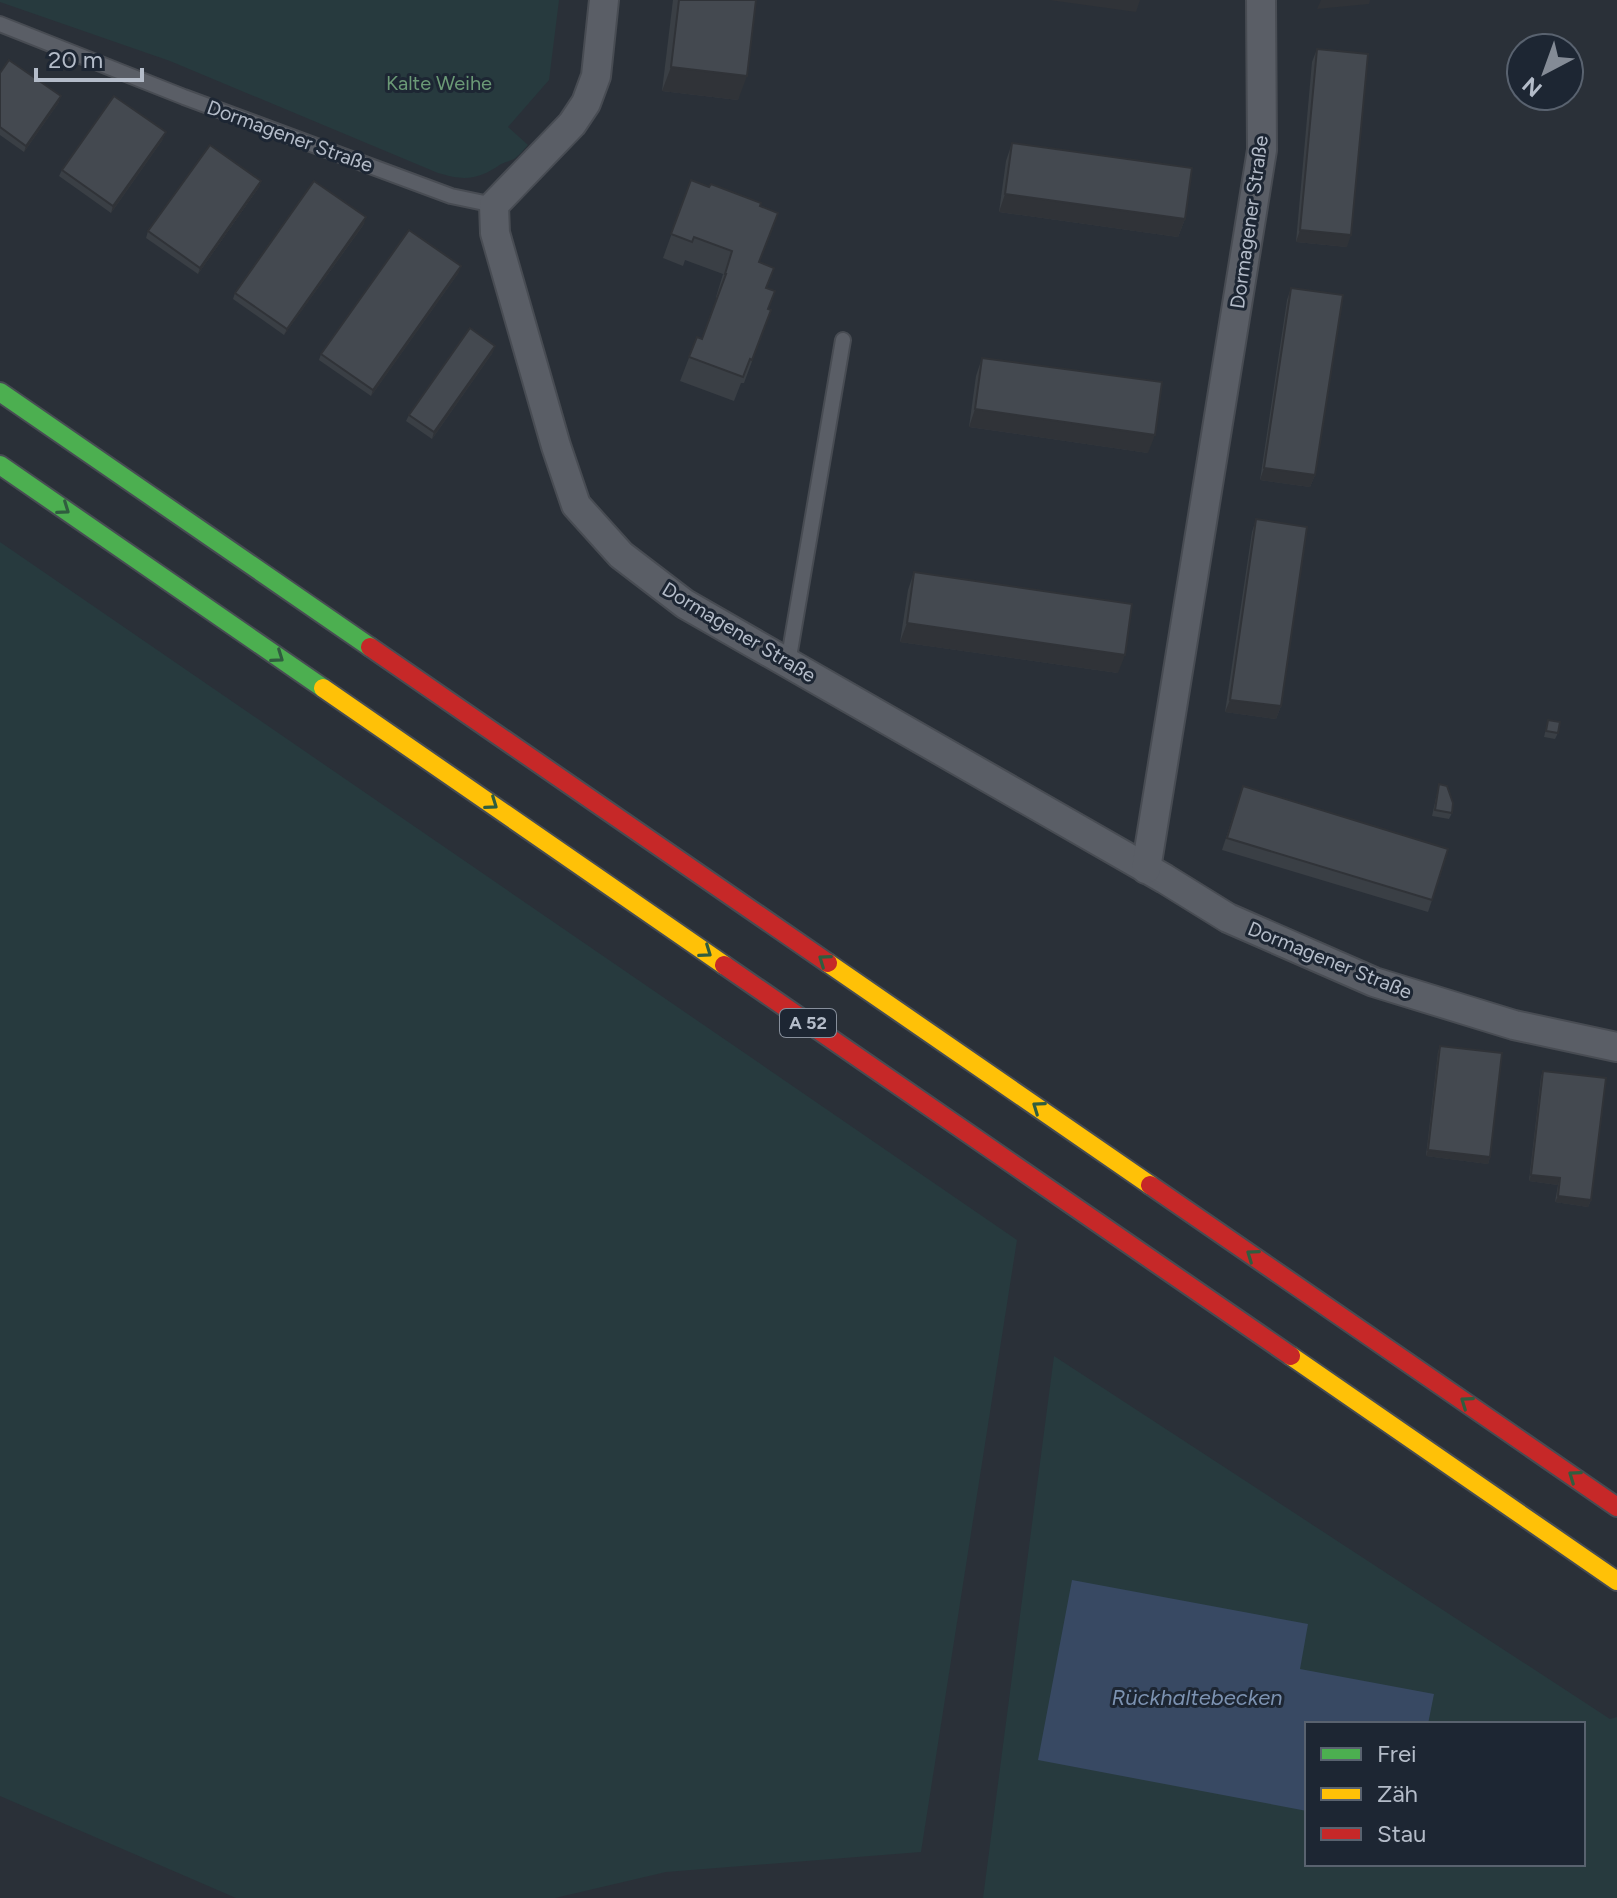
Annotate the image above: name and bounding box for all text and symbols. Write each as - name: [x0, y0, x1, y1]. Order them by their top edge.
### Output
- scale bar: [36, 32, 142, 82]
- north arrow: [1505, 32, 1585, 112]
- text: 20 m: [48, 45, 103, 74]
- park label: Kalte Weihe: [386, 71, 492, 95]
- text: N: [1517, 71, 1547, 102]
- street label: Dormagener Straße: [204, 95, 376, 177]
- street label: Dormagener Straße: [1225, 134, 1273, 310]
- one-way arrow: [56, 499, 70, 514]
- street label: Dormagener Straße: [658, 577, 820, 687]
- one-way arrow: [270, 647, 284, 662]
- one-way arrow: [484, 794, 498, 809]
- street label: Dormagener Straße: [1244, 916, 1416, 1004]
- one-way arrow: [698, 942, 712, 957]
- one-way arrow: [818, 954, 832, 969]
- road number: A 52: [780, 1009, 836, 1037]
- one-way arrow: [1032, 1102, 1046, 1117]
- one-way arrow: [1246, 1249, 1260, 1264]
- one-way arrow: [1460, 1397, 1474, 1412]
- one-way arrow: [1568, 1471, 1582, 1486]
- water label: Rückhaltebecken: [1112, 1684, 1282, 1711]
- legend: [1305, 1722, 1585, 1866]
- text: Frei: [1377, 1739, 1417, 1768]
- text: Zäh: [1377, 1779, 1418, 1808]
- text: Stau: [1377, 1819, 1426, 1848]

